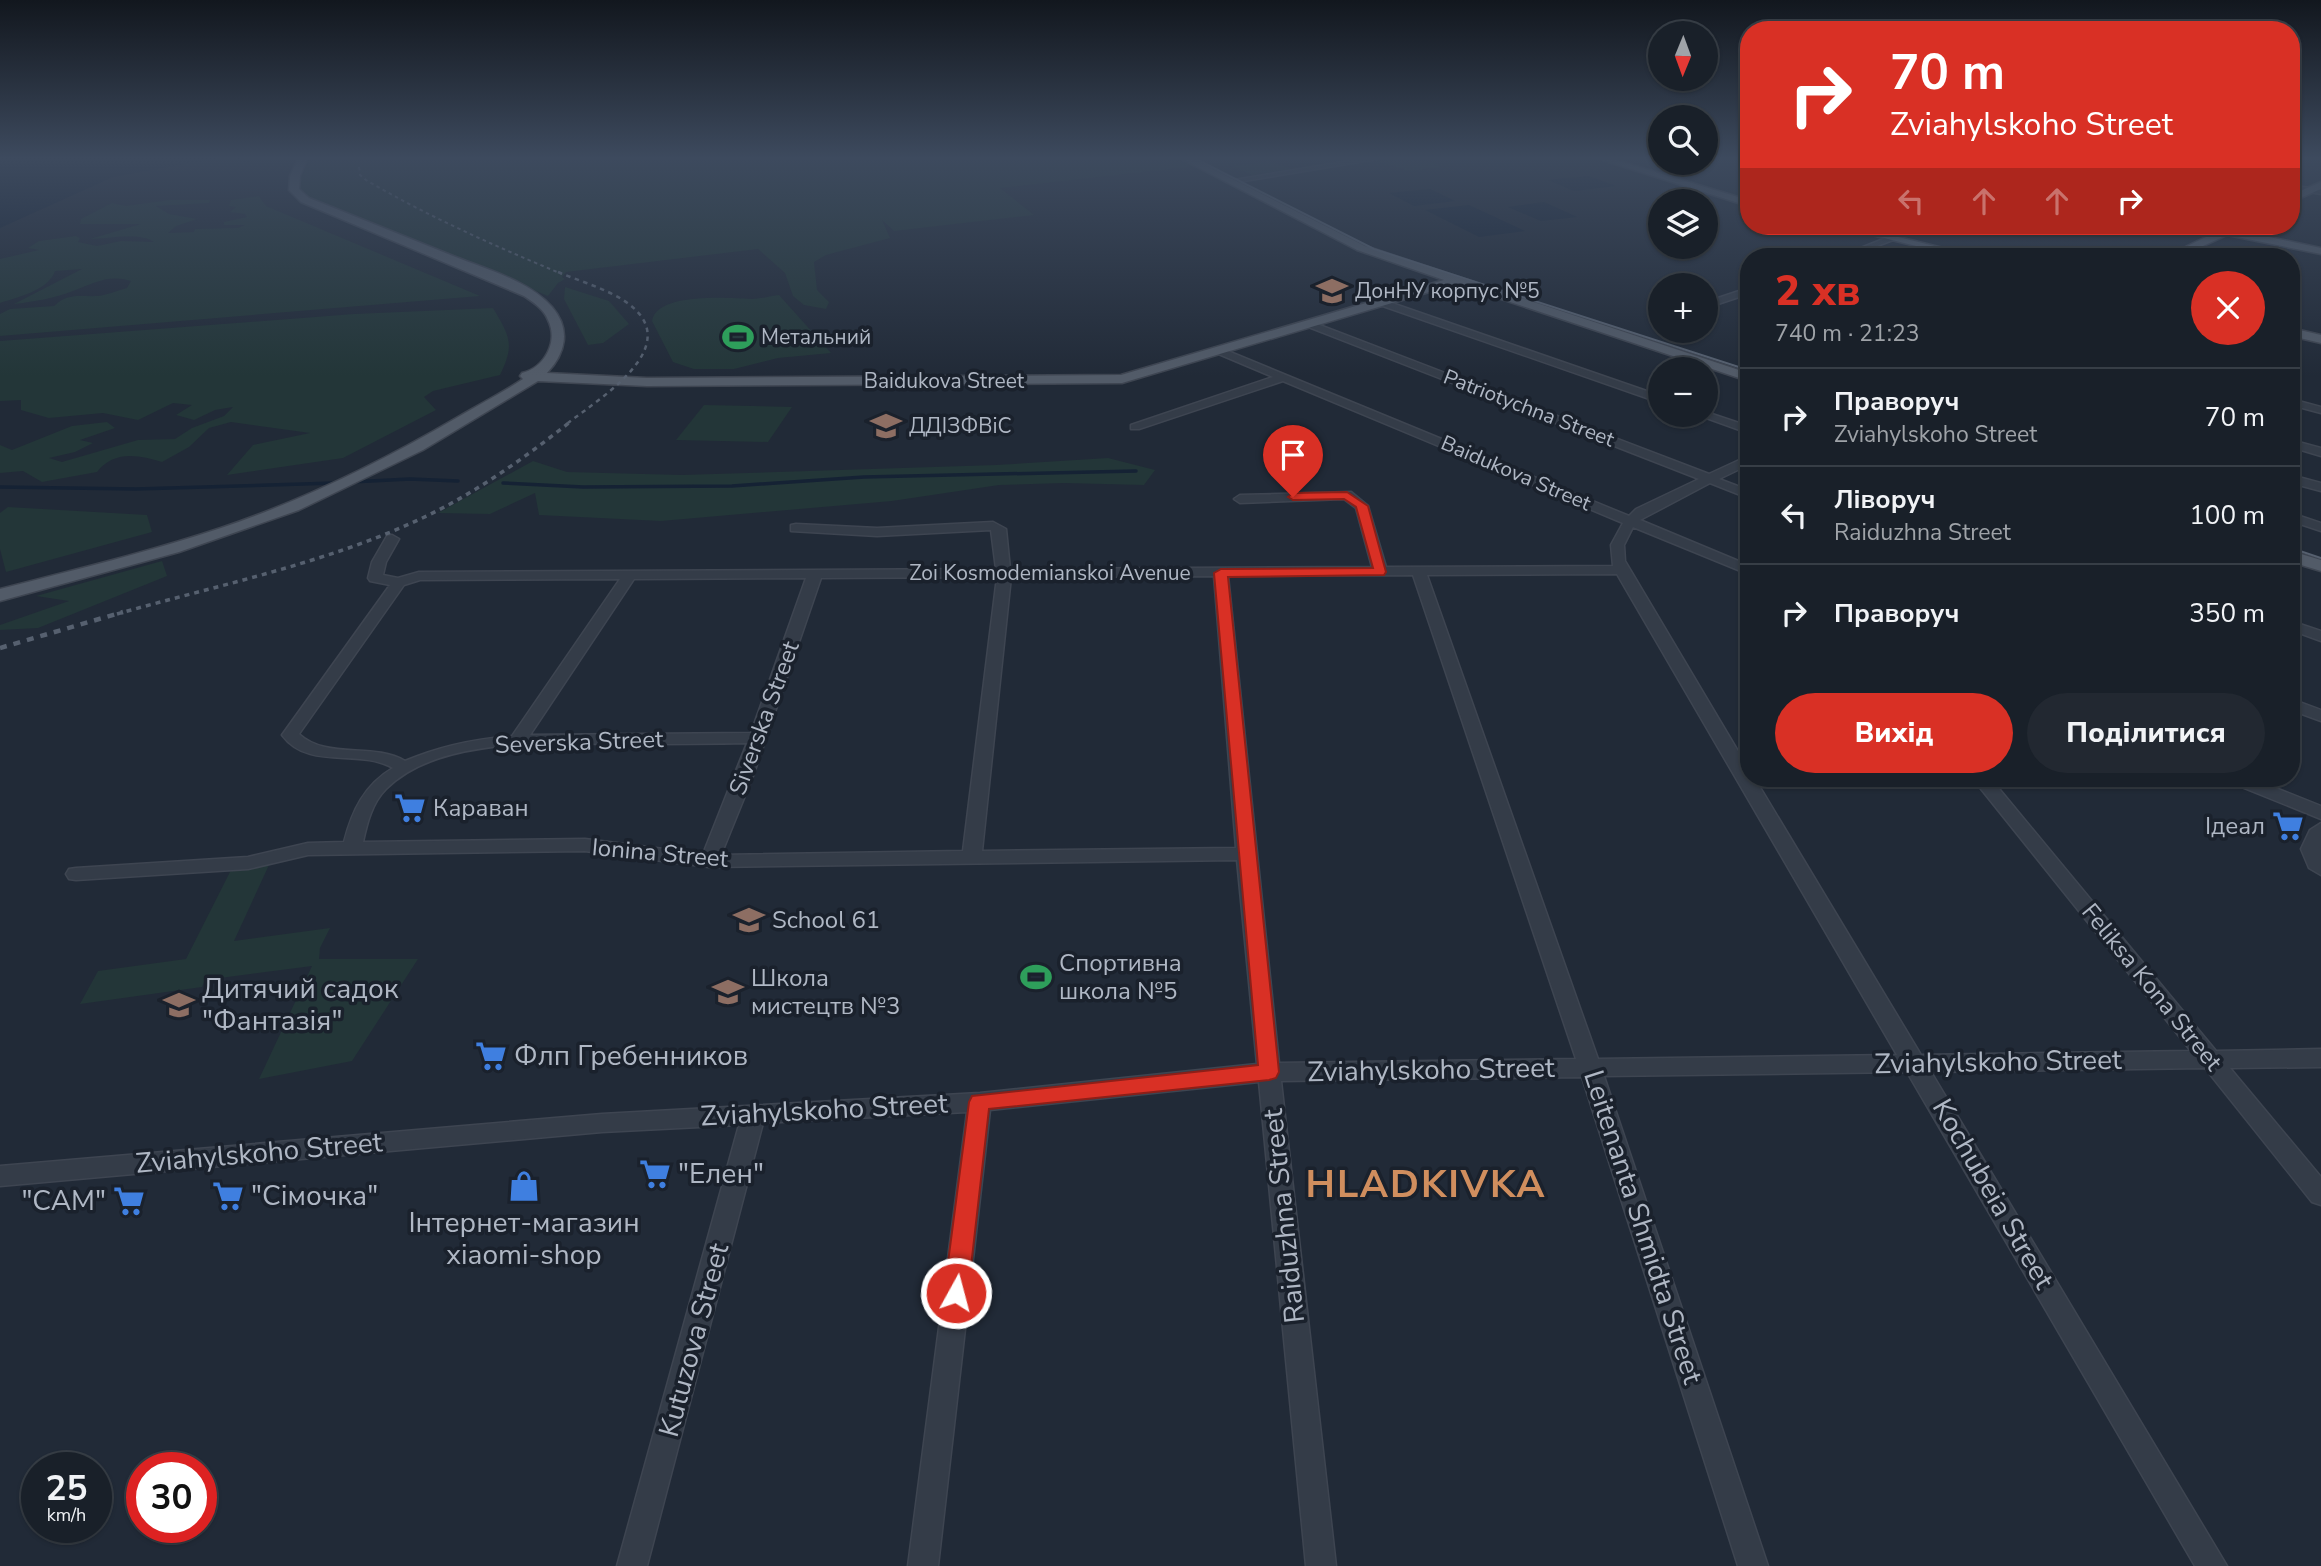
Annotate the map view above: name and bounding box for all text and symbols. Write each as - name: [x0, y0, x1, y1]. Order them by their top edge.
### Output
- north arrow: [1648, 21, 1718, 91]
- map controls: [1648, 21, 1718, 427]
- text: 70 m: [1890, 39, 2005, 106]
- icon: right: [1775, 49, 1866, 140]
- text: Zviahylskoho Street: [1890, 103, 2173, 146]
- button: search: [1648, 105, 1718, 175]
- icon: left: [1892, 182, 1930, 220]
- icon: ahead: [1965, 182, 2003, 220]
- icon: ahead: [2038, 182, 2076, 220]
- icon: right: [2111, 182, 2149, 220]
- button: layers: [1648, 189, 1718, 259]
- text: 2 хв: [1775, 263, 1860, 320]
- button: close: [2191, 271, 2265, 345]
- button: +: [1648, 273, 1718, 343]
- school or university icon: ДонНУ корпус №5: [1315, 274, 1349, 308]
- place label: ДонНУ корпус №5: [1355, 277, 1540, 305]
- text: 740 m · 21:23: [1775, 318, 1920, 349]
- sports icon: Метальний: [721, 320, 755, 354]
- place label: Метальний: [761, 323, 871, 351]
- button: −: [1648, 357, 1718, 427]
- street label: Patriotychna Street: [1440, 363, 1619, 454]
- street label: Baidukova Street: [864, 367, 1025, 395]
- text: Праворуч: [1834, 384, 1959, 419]
- icon: right: [1775, 398, 1813, 436]
- text: 70 m: [2205, 400, 2265, 435]
- school or university icon: ДДІЗФВіС: [869, 409, 903, 443]
- place label: ДДІЗФВіС: [909, 412, 1012, 440]
- text: Zviahylskoho Street: [1834, 419, 2037, 450]
- pin: [1263, 425, 1323, 497]
- street label: Baidukova Street: [1437, 429, 1596, 517]
- icon: arrive: [1274, 436, 1312, 474]
- text: Ліворуч: [1834, 482, 1935, 517]
- icon: left: [1775, 496, 1813, 534]
- text: 100 m: [2189, 498, 2265, 533]
- text: Raiduzhna Street: [1834, 517, 2011, 548]
- street label: Zoi Kosmodemianskoi Avenue: [909, 559, 1191, 587]
- icon: right: [1775, 594, 1813, 632]
- text: Праворуч: [1834, 596, 1959, 631]
- text: 350 m: [2189, 596, 2265, 631]
- street label: Siverska Street: [721, 636, 807, 799]
- button: Вихід: [1775, 693, 2013, 773]
- button: Поділитися: [2027, 693, 2265, 773]
- street label: Severska Street: [494, 723, 664, 761]
- supermarket icon: Караван: [393, 791, 427, 825]
- place label: Караван: [433, 792, 529, 824]
- supermarket icon: Ідеал: [2271, 809, 2305, 843]
- place label: Ідеал: [2205, 810, 2265, 842]
- street label: Ionina Street: [591, 831, 730, 875]
- street label: Feliksa Kona Street: [2075, 897, 2230, 1078]
- school or university icon: School 61: [732, 903, 766, 937]
- place label: School 61: [772, 904, 880, 936]
- place label: Спортивна школа №5: [1059, 947, 1182, 1007]
- sports icon: Спортивна школа №5: [1019, 960, 1053, 994]
- place label: Школа мистецтв №3: [751, 962, 900, 1022]
- place label: Дитячий садок "Фантазія": [202, 970, 399, 1040]
- school or university icon: Школа мистецтв №3: [711, 975, 745, 1009]
- school or university icon: Дитячий садок "Фантазія": [162, 988, 196, 1022]
- place label: Флп Гребенников: [514, 1037, 748, 1075]
- supermarket icon: Флп Гребенников: [474, 1039, 508, 1073]
- street label: Zviahylskoho Street: [1874, 1041, 2122, 1083]
- street label: Zviahylskoho Street: [1307, 1049, 1555, 1091]
- street label: Leitenanta Shmidta Street: [1574, 1065, 1712, 1389]
- street label: Zviahylskoho Street: [699, 1085, 949, 1135]
- street label: Kochubeia Street: [1923, 1092, 2063, 1296]
- street label: Raiduzhna Street: [1254, 1107, 1314, 1325]
- street label: Zviahylskoho Street: [134, 1123, 384, 1183]
- place label: "Елен": [678, 1155, 764, 1193]
- supermarket icon: "Елен": [638, 1157, 672, 1191]
- district label: HLADKIVKA: [1306, 1159, 1546, 1210]
- shop icon: Інтернет-магазин xiaomi-shop: [507, 1169, 541, 1203]
- place label: "Сімочка": [251, 1177, 378, 1215]
- supermarket icon: "Сімочка": [211, 1179, 245, 1213]
- place label: "САМ": [21, 1182, 106, 1220]
- supermarket icon: "САМ": [112, 1184, 146, 1218]
- place label: Інтернет-магазин xiaomi-shop: [408, 1204, 640, 1274]
- street label: Kutuzova Street: [650, 1239, 738, 1441]
- position arrow: [919, 1256, 993, 1330]
- speed limit sign: 30: [126, 1452, 217, 1543]
- text: 25: [45, 1465, 88, 1512]
- text: km/h: [47, 1503, 86, 1527]

